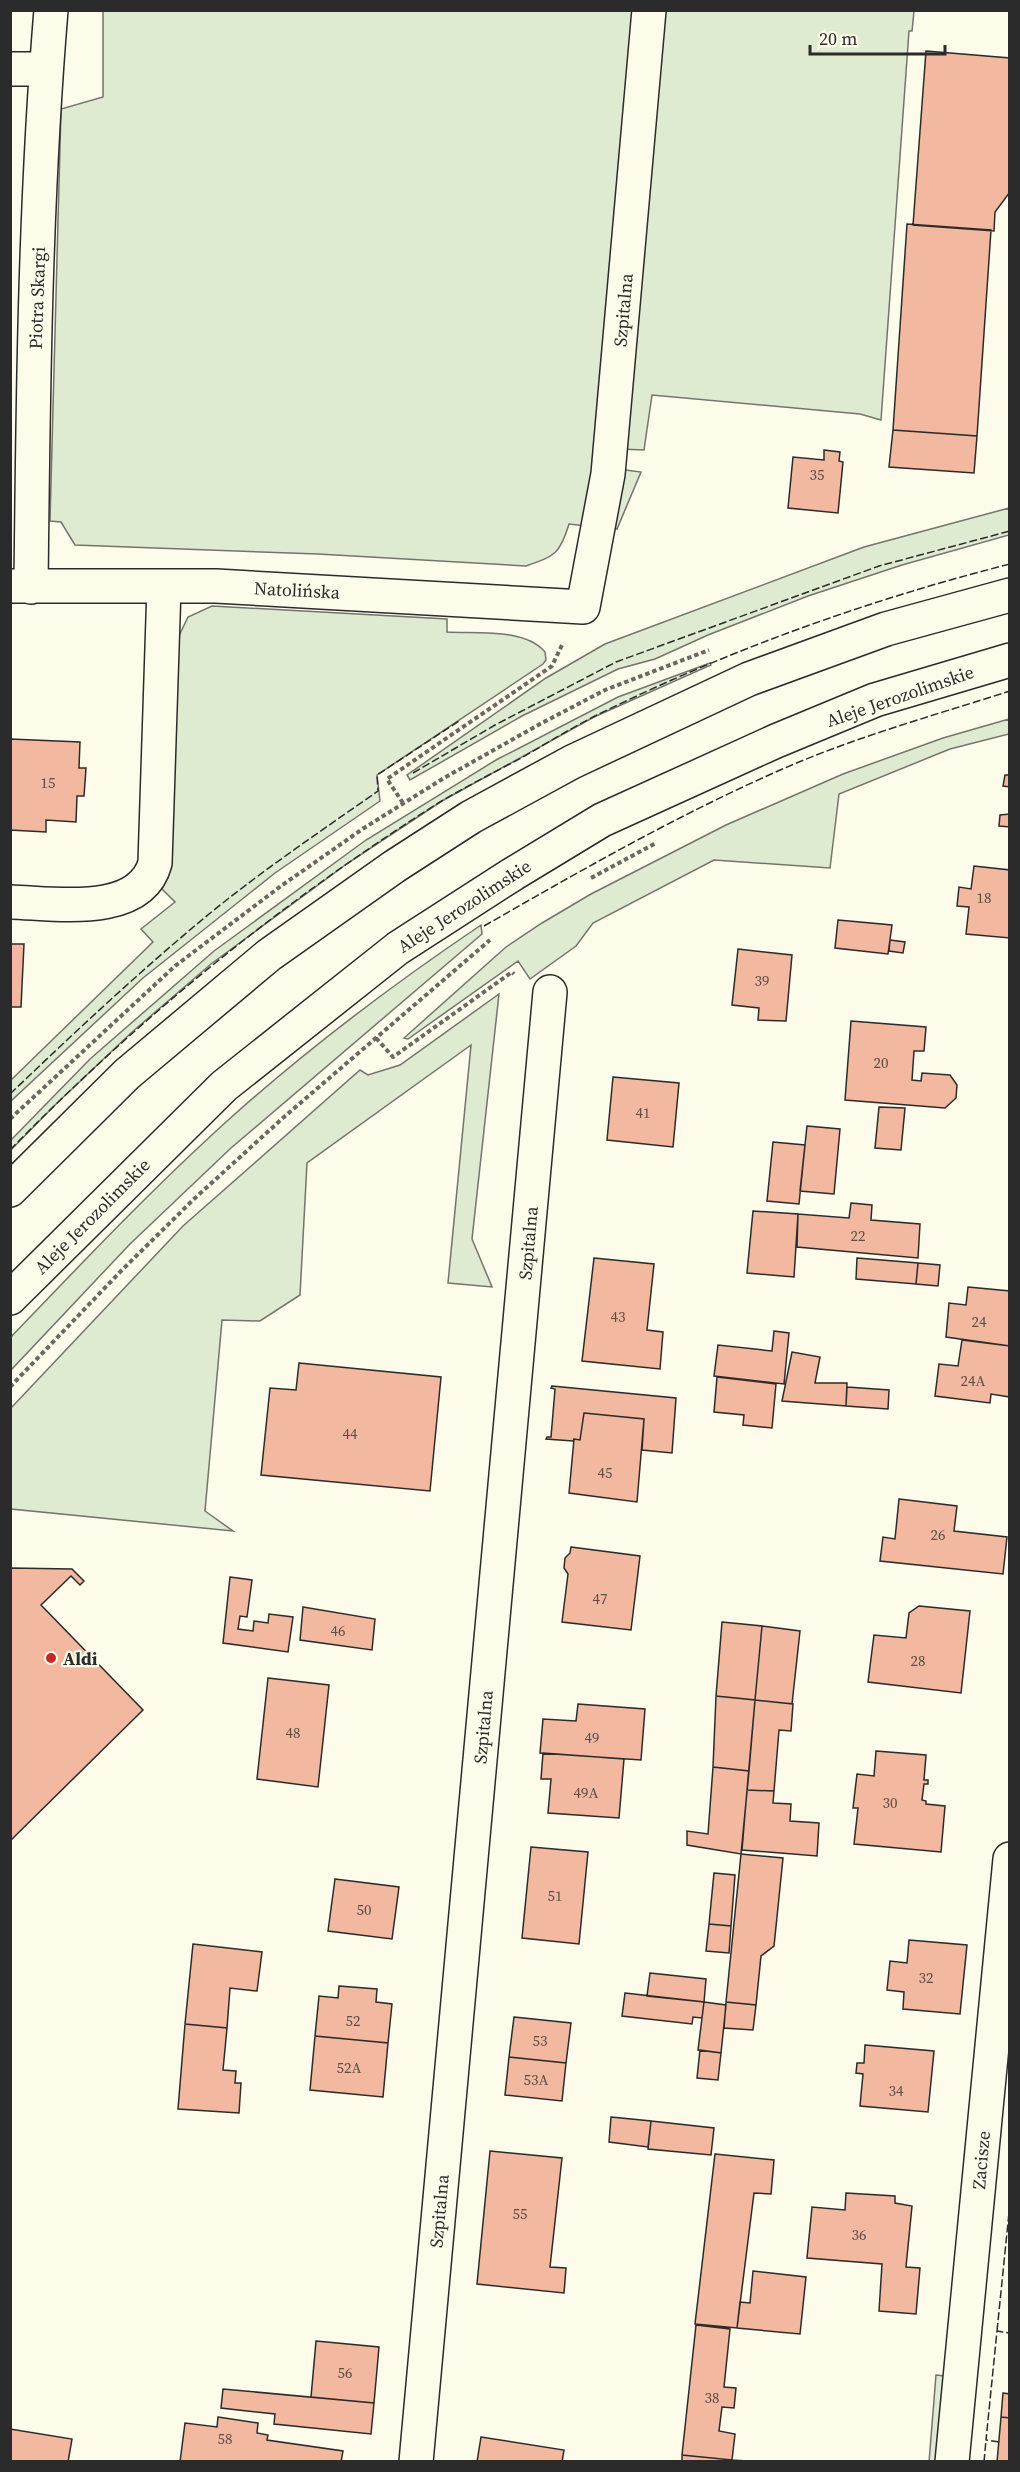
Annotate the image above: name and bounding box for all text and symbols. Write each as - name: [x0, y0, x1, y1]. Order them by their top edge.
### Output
- scale bar: [810, 18, 945, 56]
- text: 20 m: [819, 26, 857, 51]
- street label: Piotra Skargi: [23, 246, 51, 350]
- street label: Szpitalna: [607, 271, 639, 348]
- house number: 35: [809, 464, 825, 485]
- street label: Natolińska: [253, 575, 341, 605]
- street label: Aleje Jerozolimskie: [823, 659, 977, 733]
- house number: 15: [40, 772, 56, 793]
- street label: Aleje Jerozolimskie: [392, 853, 536, 959]
- house number: 18: [976, 887, 992, 908]
- house number: 39: [754, 970, 770, 991]
- house number: 20: [873, 1052, 889, 1073]
- house number: 41: [635, 1102, 651, 1123]
- street label: Aleje Jerozolimskie: [28, 1152, 156, 1280]
- street label: Szpitalna: [512, 1204, 544, 1281]
- house number: 22: [850, 1225, 866, 1246]
- house number: 43: [610, 1306, 626, 1327]
- house number: 24: [971, 1311, 987, 1332]
- house number: 24A: [961, 1370, 986, 1391]
- house number: 44: [342, 1423, 358, 1444]
- house number: 45: [597, 1462, 613, 1483]
- house number: 26: [930, 1524, 946, 1545]
- house number: 47: [592, 1588, 608, 1609]
- house number: 46: [330, 1620, 346, 1641]
- place label: Aldi: [63, 1646, 98, 1671]
- house number: 28: [910, 1650, 926, 1671]
- marker: Aldi: [44, 1651, 58, 1665]
- street label: Szpitalna: [467, 1688, 499, 1765]
- house number: 48: [285, 1722, 301, 1743]
- house number: 49: [584, 1727, 600, 1748]
- house number: 49A: [574, 1782, 599, 1803]
- house number: 30: [882, 1792, 898, 1813]
- house number: 51: [547, 1885, 563, 1906]
- house number: 50: [356, 1899, 372, 1920]
- house number: 32: [918, 1967, 934, 1988]
- house number: 52: [345, 2010, 361, 2031]
- house number: 53: [532, 2030, 548, 2051]
- house number: 52A: [337, 2057, 362, 2078]
- house number: 53A: [524, 2069, 549, 2090]
- house number: 34: [888, 2080, 904, 2101]
- street label: Zacisze: [966, 2130, 996, 2190]
- street label: Szpitalna: [423, 2172, 455, 2249]
- house number: 55: [512, 2203, 528, 2224]
- house number: 36: [851, 2224, 867, 2245]
- house number: 56: [337, 2362, 353, 2383]
- house number: 38: [704, 2387, 720, 2408]
- house number: 58: [217, 2428, 233, 2449]

